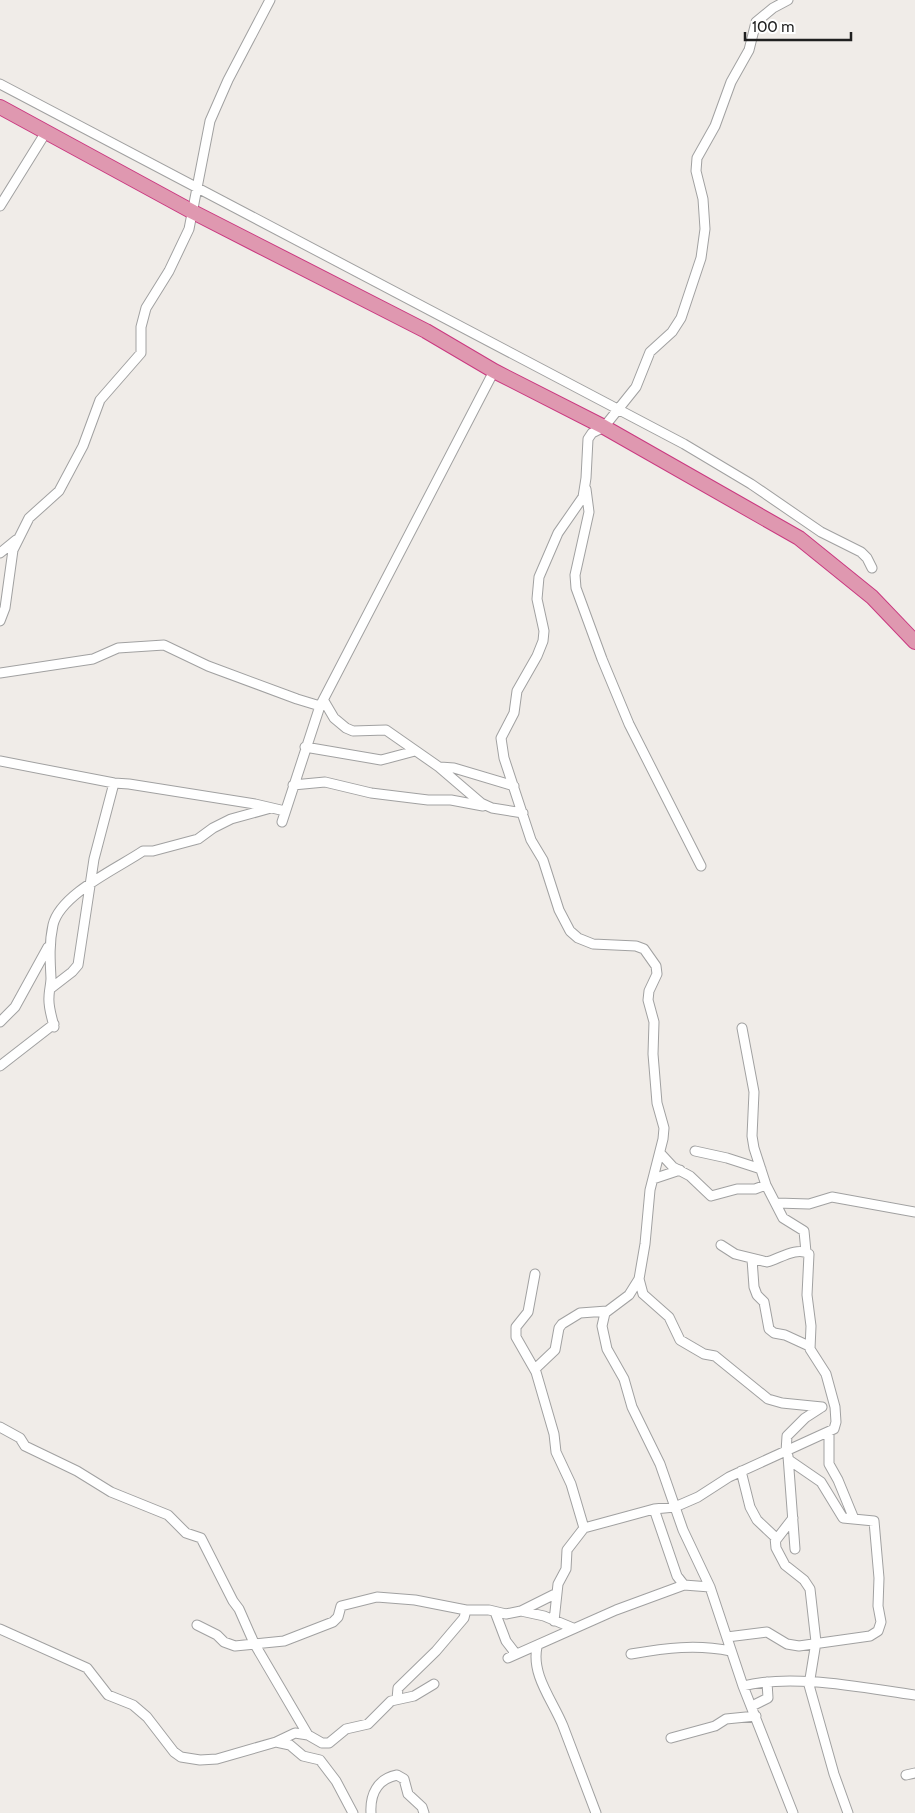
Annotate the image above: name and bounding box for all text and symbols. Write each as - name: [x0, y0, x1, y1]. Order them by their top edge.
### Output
- scale bar: [745, 10, 851, 42]
- text: 100 m: [752, 18, 794, 36]

